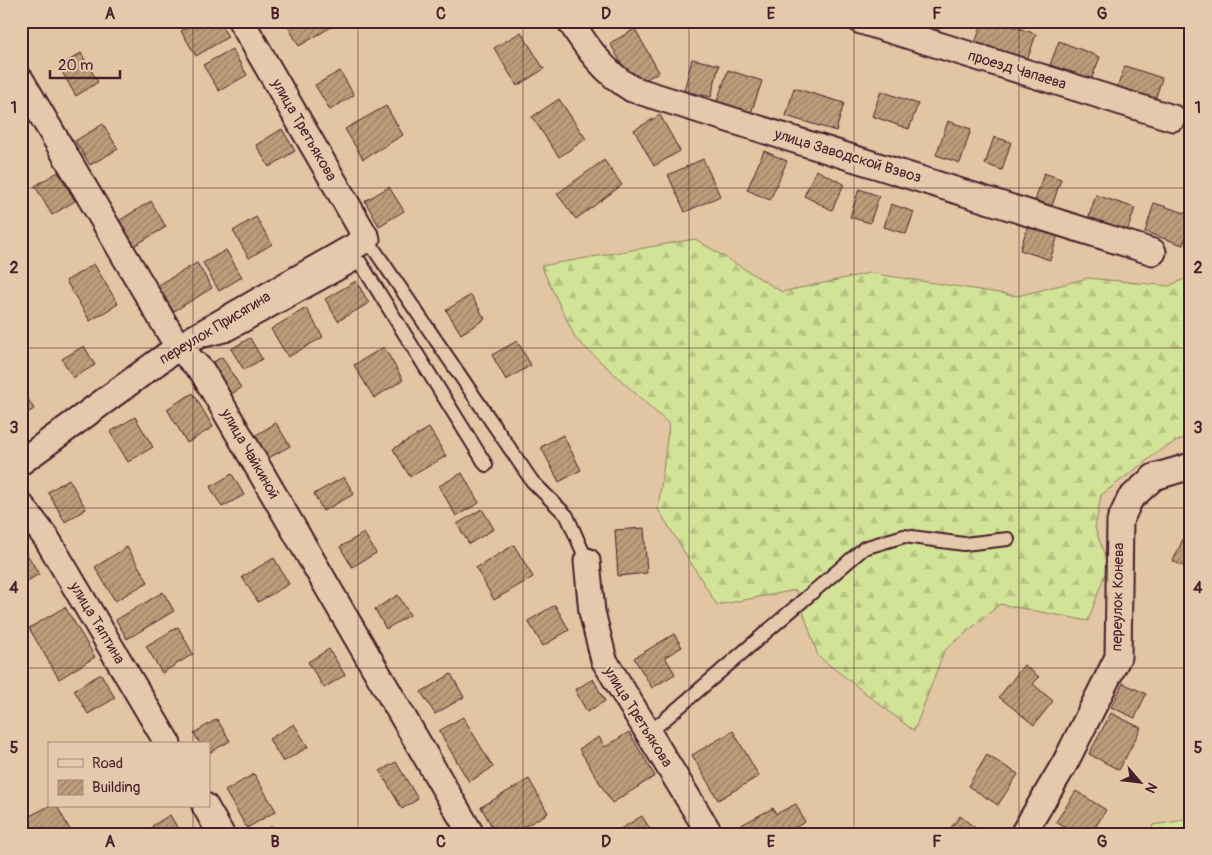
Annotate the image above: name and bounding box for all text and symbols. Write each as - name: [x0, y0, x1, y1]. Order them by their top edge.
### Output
- text: A: [105, 4, 116, 24]
- text: B: [270, 4, 280, 24]
- text: C: [436, 4, 446, 24]
- text: D: [601, 4, 611, 24]
- text: E: [767, 4, 776, 24]
- text: F: [932, 4, 942, 24]
- text: G: [1097, 4, 1108, 24]
- street label: проезд Чапаева: [965, 46, 1069, 94]
- scale bar: [50, 48, 120, 80]
- text: 20 m: [58, 56, 93, 75]
- street label: улица Третьякова: [267, 75, 341, 185]
- text: 1: [11, 98, 17, 118]
- text: 1: [1195, 98, 1201, 118]
- street label: улица Заводской Взвоз: [771, 124, 924, 187]
- text: 2: [10, 258, 19, 278]
- text: 2: [1194, 258, 1203, 278]
- street label: переулок Присягина: [156, 287, 274, 369]
- street label: улица Чайкиной: [216, 405, 283, 502]
- text: 3: [10, 418, 19, 438]
- text: 3: [1194, 418, 1203, 438]
- street label: переулок Конева: [1108, 542, 1128, 652]
- text: 4: [9, 578, 19, 598]
- street label: улица Тяптина: [65, 578, 129, 667]
- text: 4: [1193, 578, 1203, 598]
- street label: улица Третьякова: [599, 662, 677, 771]
- text: 5: [10, 738, 19, 758]
- text: 5: [1194, 738, 1203, 758]
- legend: [48, 742, 210, 808]
- text: Road: [92, 754, 123, 773]
- north arrow: [1114, 758, 1164, 808]
- text: Building: [92, 778, 140, 797]
- text: N: [1141, 780, 1161, 796]
- text: A: [105, 832, 116, 852]
- text: B: [270, 832, 280, 852]
- text: C: [436, 832, 446, 852]
- text: D: [601, 832, 611, 852]
- text: E: [767, 832, 776, 852]
- text: F: [932, 832, 942, 852]
- text: G: [1097, 832, 1108, 852]

